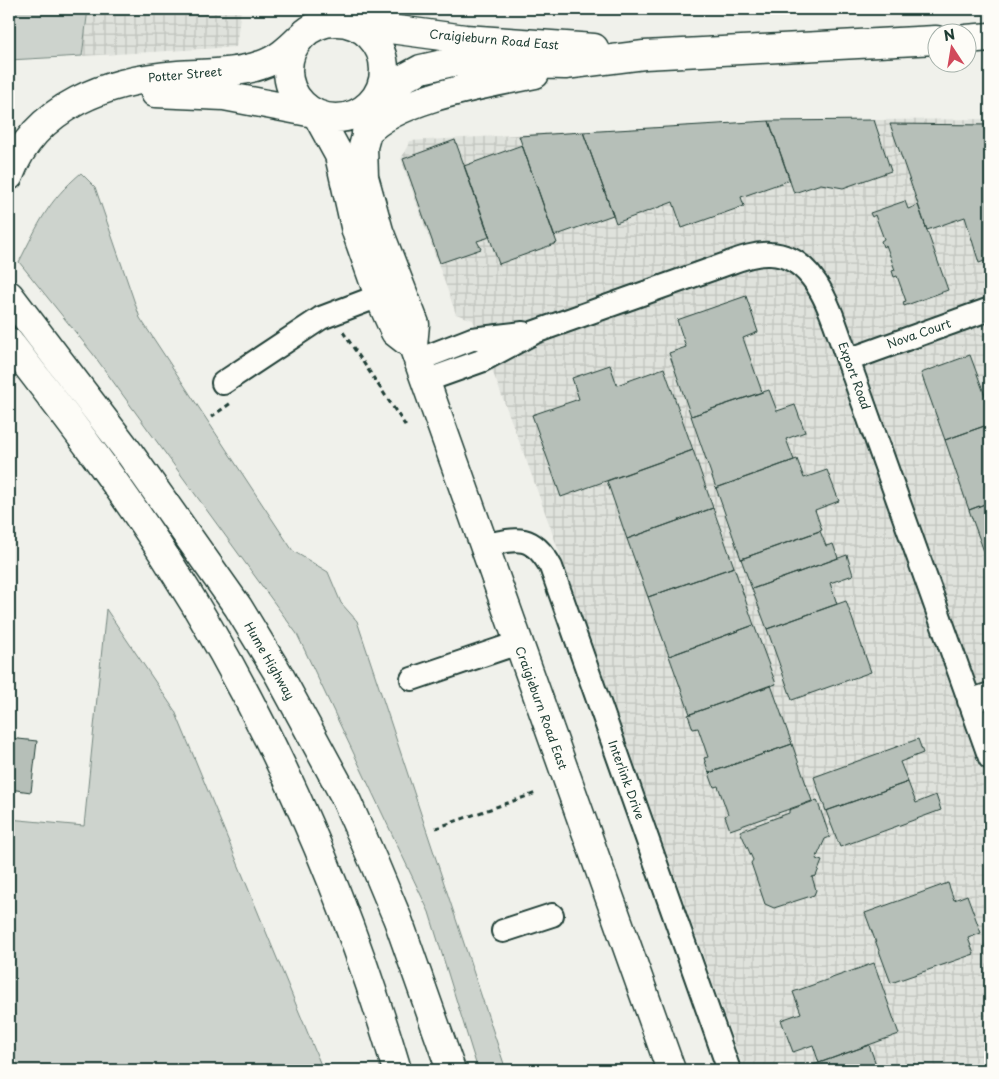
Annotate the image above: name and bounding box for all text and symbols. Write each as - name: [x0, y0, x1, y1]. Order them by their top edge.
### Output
- north arrow: [926, 22, 976, 72]
- text: N: [942, 23, 957, 46]
- street label: Craigieburn Road East: [429, 24, 560, 54]
- street label: Potter Street: [147, 62, 223, 86]
- street label: Nova Court: [884, 314, 953, 352]
- street label: Export Road: [834, 339, 876, 412]
- street label: Hume Highway: [240, 618, 299, 703]
- street label: Craigieburn Road East: [511, 644, 573, 772]
- street label: Interlink Drive: [604, 738, 650, 822]

